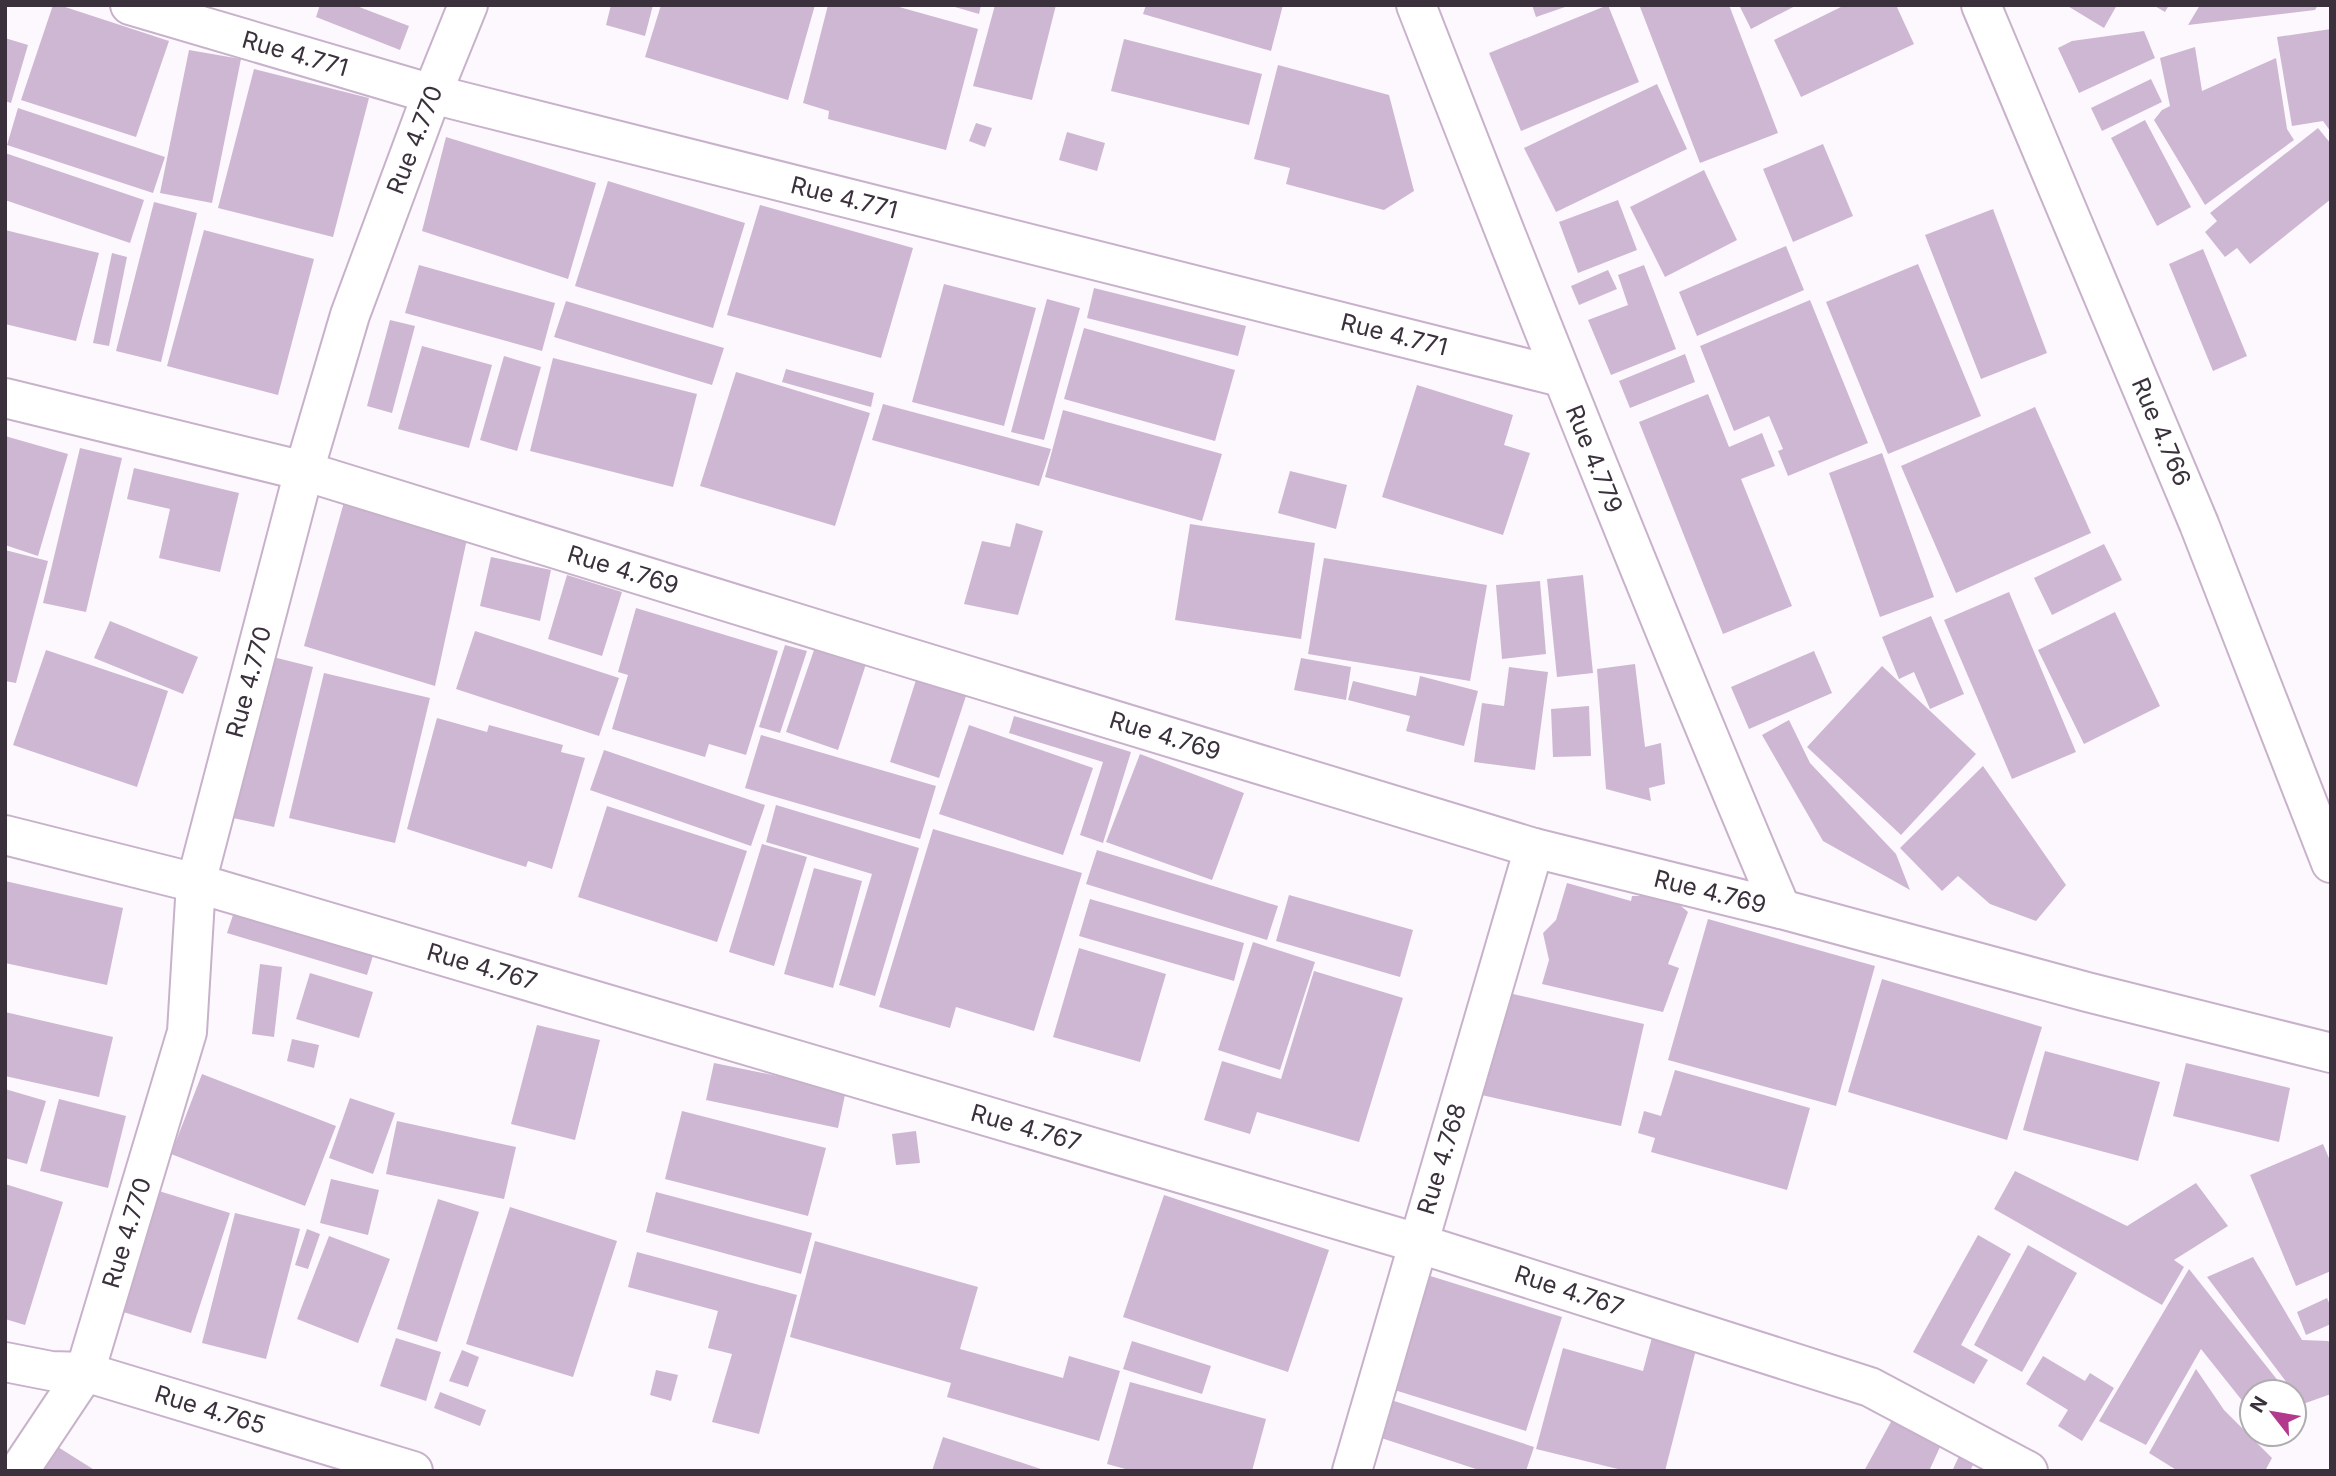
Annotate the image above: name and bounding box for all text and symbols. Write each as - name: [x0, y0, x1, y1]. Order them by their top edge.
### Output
- street label: Rue 4.771: [239, 25, 352, 82]
- street label: Rue 4.770: [381, 81, 449, 198]
- street label: Rue 4.771: [788, 170, 901, 225]
- street label: Rue 4.771: [1338, 307, 1451, 362]
- street label: Rue 4.766: [2126, 373, 2197, 490]
- street label: Rue 4.779: [1560, 401, 1629, 517]
- street label: Rue 4.769: [564, 539, 682, 600]
- street label: Rue 4.770: [220, 623, 277, 741]
- street label: Rue 4.769: [1106, 705, 1224, 766]
- street label: Rue 4.769: [1651, 864, 1769, 919]
- street label: Rue 4.767: [424, 937, 541, 996]
- street label: Rue 4.767: [968, 1098, 1085, 1157]
- street label: Rue 4.768: [1411, 1100, 1472, 1218]
- street label: Rue 4.770: [96, 1174, 157, 1292]
- street label: Rue 4.767: [1511, 1259, 1628, 1322]
- north arrow: [2238, 1378, 2308, 1448]
- street label: Rue 4.765: [151, 1379, 269, 1440]
- text: N: [2245, 1392, 2272, 1417]

